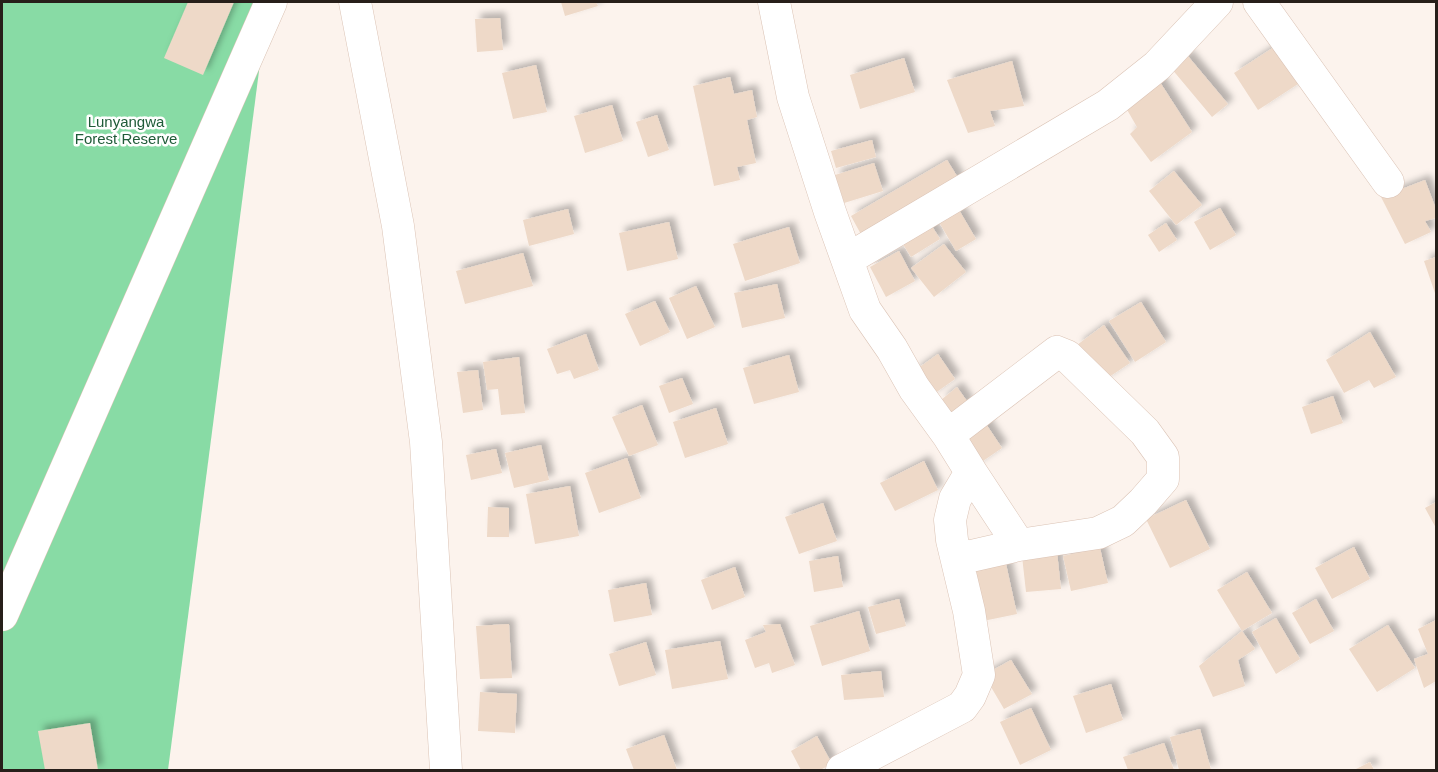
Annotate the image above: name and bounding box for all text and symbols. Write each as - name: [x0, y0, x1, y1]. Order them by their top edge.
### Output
- park label: Lunyangwa Forest Reserve: [75, 113, 177, 147]

